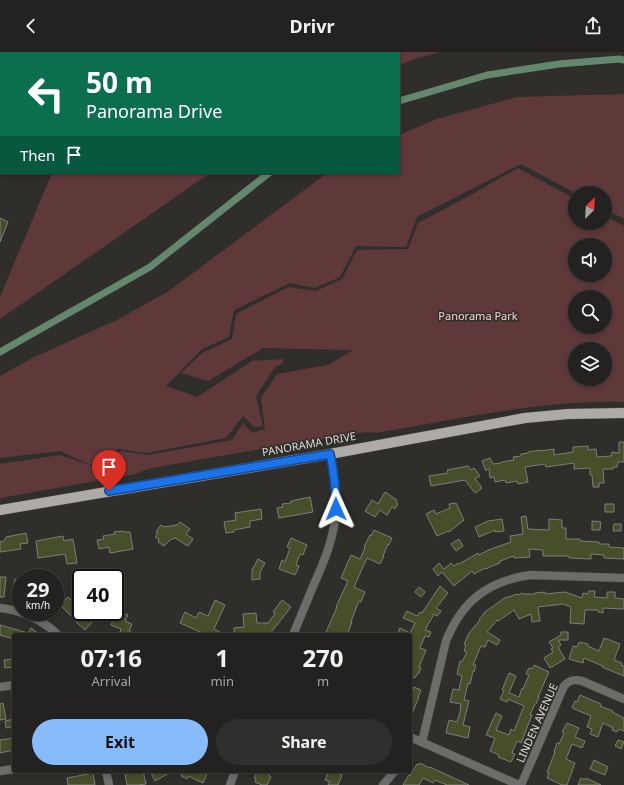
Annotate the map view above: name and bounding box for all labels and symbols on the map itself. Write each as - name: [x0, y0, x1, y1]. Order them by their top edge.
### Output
- north arrow: [568, 186, 612, 230]
- park label: Panorama Park: [438, 308, 518, 323]
- street label: PANORAMA DRIVE: [261, 428, 357, 459]
- pin: [92, 450, 126, 491]
- position arrow: [315, 488, 357, 530]
- speed limit sign: 40: [72, 569, 124, 621]
- street label: LINDEN AVENUE: [512, 681, 561, 765]

